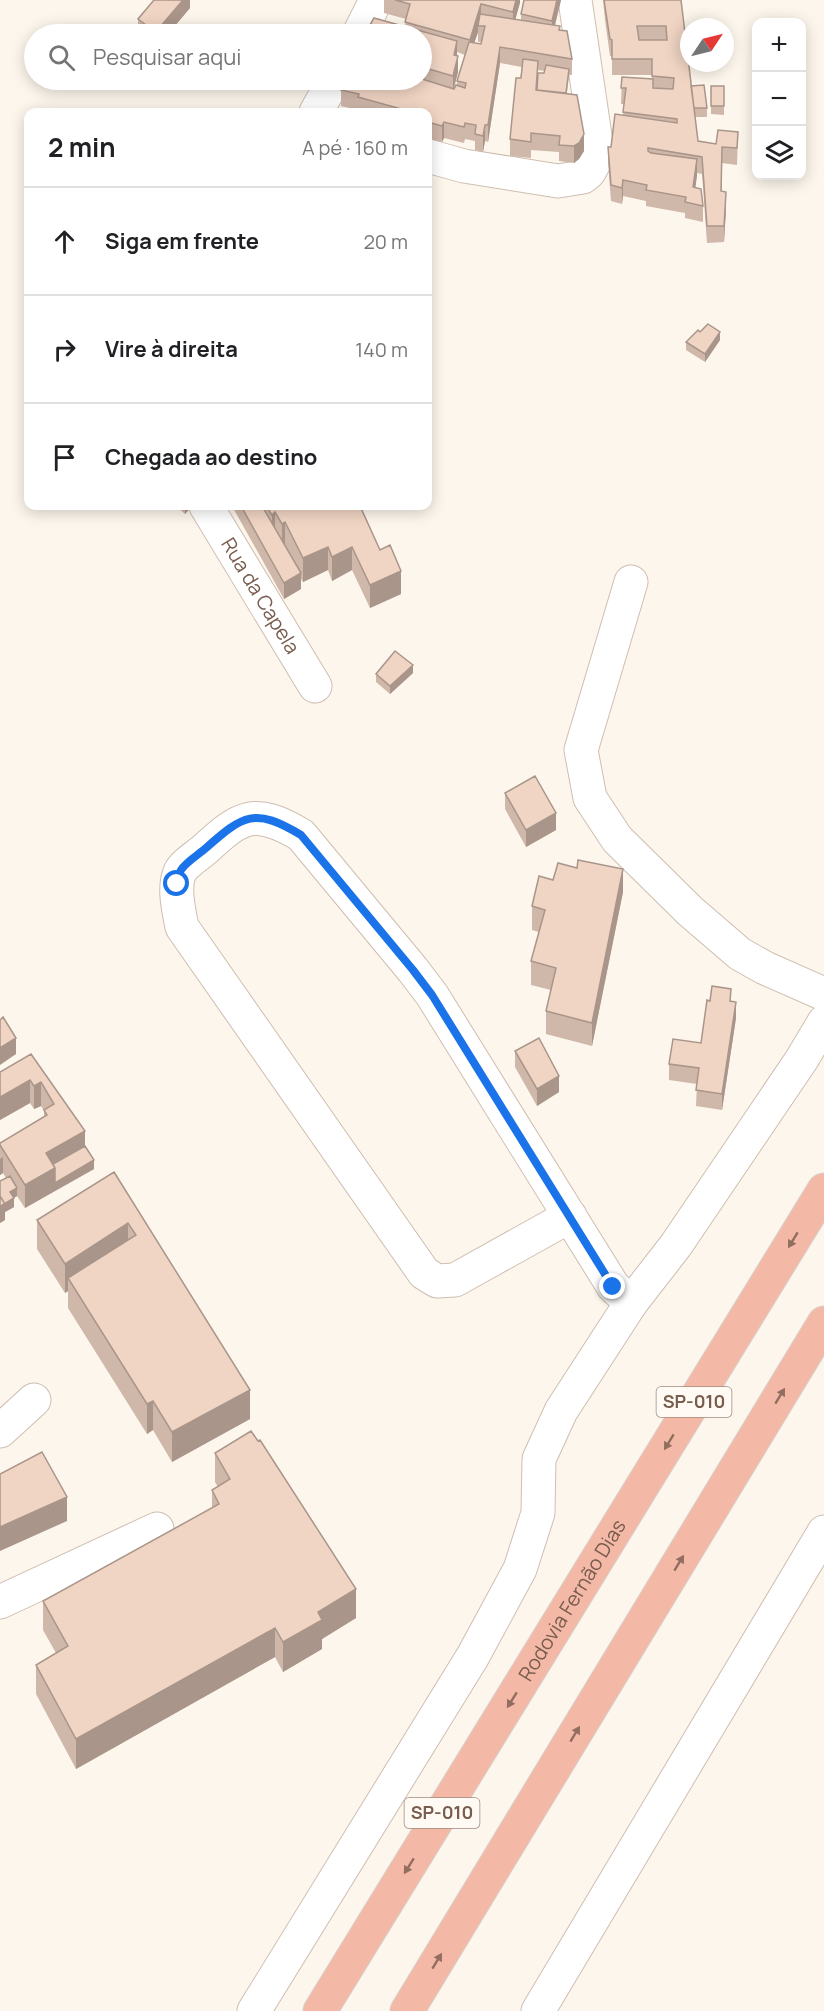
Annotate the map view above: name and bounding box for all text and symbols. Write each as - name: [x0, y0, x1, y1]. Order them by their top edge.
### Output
- north arrow: [680, 18, 734, 72]
- map controls: [752, 18, 806, 180]
- button: +: [752, 18, 806, 72]
- search box: [24, 24, 432, 90]
- icon: search: [45, 41, 78, 74]
- text: Pesquisar aqui: [93, 42, 241, 72]
- button: −: [752, 72, 806, 126]
- button: layers: [752, 126, 806, 180]
- text: 2 min: [48, 129, 116, 165]
- text: A pé · 160 m: [302, 134, 408, 161]
- icon: ahead: [48, 225, 81, 258]
- text: Siga em frente: [105, 226, 259, 256]
- text: 20 m: [363, 228, 408, 255]
- icon: right: [48, 333, 81, 366]
- text: Vire à direita: [105, 334, 238, 364]
- text: 140 m: [355, 336, 408, 363]
- icon: arrive: [48, 441, 81, 474]
- text: Chegada ao destino: [105, 442, 317, 472]
- street label: Rua da Capela: [215, 532, 306, 659]
- route start: [163, 870, 189, 896]
- one-way arrow: [787, 1232, 798, 1248]
- route end: [599, 1273, 625, 1299]
- road number: SP-010: [656, 1387, 732, 1417]
- one-way arrow: [774, 1388, 785, 1404]
- one-way arrow: [664, 1434, 675, 1450]
- street label: Rodovia Fernão Dias: [512, 1514, 632, 1686]
- one-way arrow: [673, 1555, 684, 1571]
- one-way arrow: [506, 1692, 517, 1708]
- one-way arrow: [569, 1726, 580, 1742]
- road number: SP-010: [404, 1798, 480, 1828]
- one-way arrow: [404, 1858, 415, 1874]
- one-way arrow: [432, 1953, 443, 1969]

